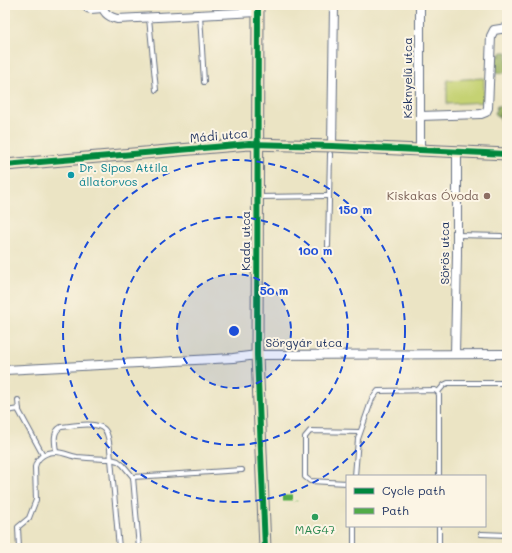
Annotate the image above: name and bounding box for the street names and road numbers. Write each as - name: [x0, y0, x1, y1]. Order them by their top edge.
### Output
- street label: Kéknyelű utca: [399, 37, 415, 119]
- street label: Mádi utca: [189, 124, 249, 146]
- street label: Kada utca: [237, 211, 253, 271]
- street label: Sörös utca: [436, 221, 452, 285]
- street label: Sörgyár utca: [266, 334, 342, 350]

